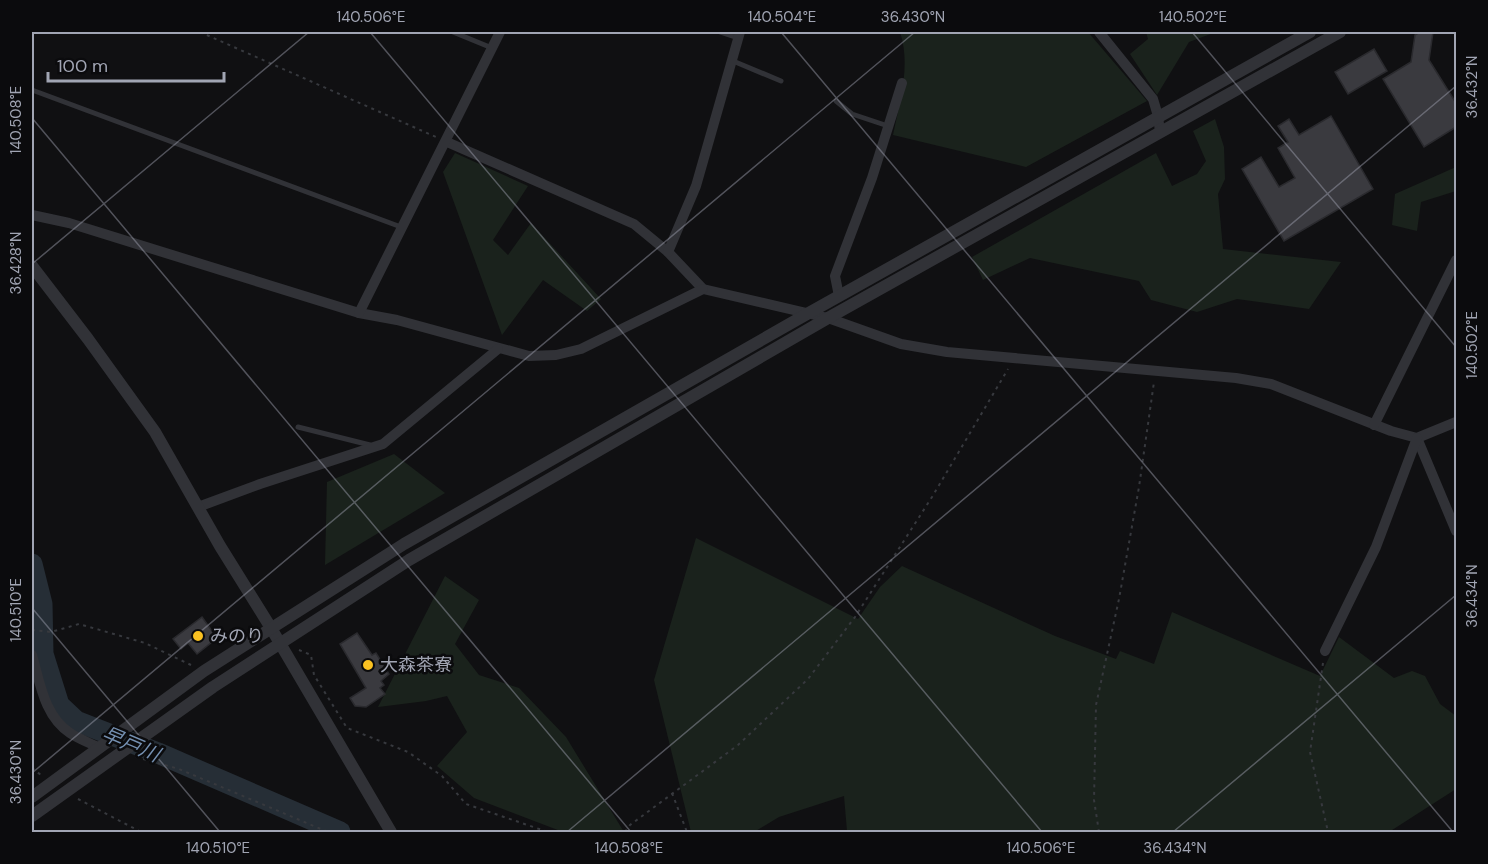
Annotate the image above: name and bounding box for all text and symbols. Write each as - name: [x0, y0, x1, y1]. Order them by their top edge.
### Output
- text: 140.506°E: [337, 7, 405, 27]
- text: 140.504°E: [748, 7, 816, 27]
- text: 36.430°N: [881, 7, 945, 27]
- text: 140.502°E: [1159, 7, 1227, 27]
- scale bar: [48, 45, 224, 83]
- text: 100 m: [57, 54, 108, 78]
- text: 36.432°N: [1462, 56, 1482, 118]
- text: 140.508°E: [6, 86, 26, 154]
- text: 36.428°N: [6, 232, 26, 294]
- text: 140.502°E: [1462, 311, 1482, 379]
- text: 36.434°N: [1462, 564, 1482, 628]
- text: 140.510°E: [6, 578, 26, 642]
- place label: みのり: [210, 624, 264, 648]
- marker: みのり: [191, 629, 205, 643]
- place label: 大森茶寮: [380, 653, 452, 677]
- marker: 大森茶寮: [361, 658, 375, 672]
- water label: 早戸川: [98, 720, 166, 768]
- text: 36.430°N: [6, 740, 26, 804]
- text: 140.510°E: [186, 838, 250, 858]
- text: 140.508°E: [595, 838, 663, 858]
- text: 140.506°E: [1007, 838, 1075, 858]
- text: 36.434°N: [1143, 838, 1207, 858]

